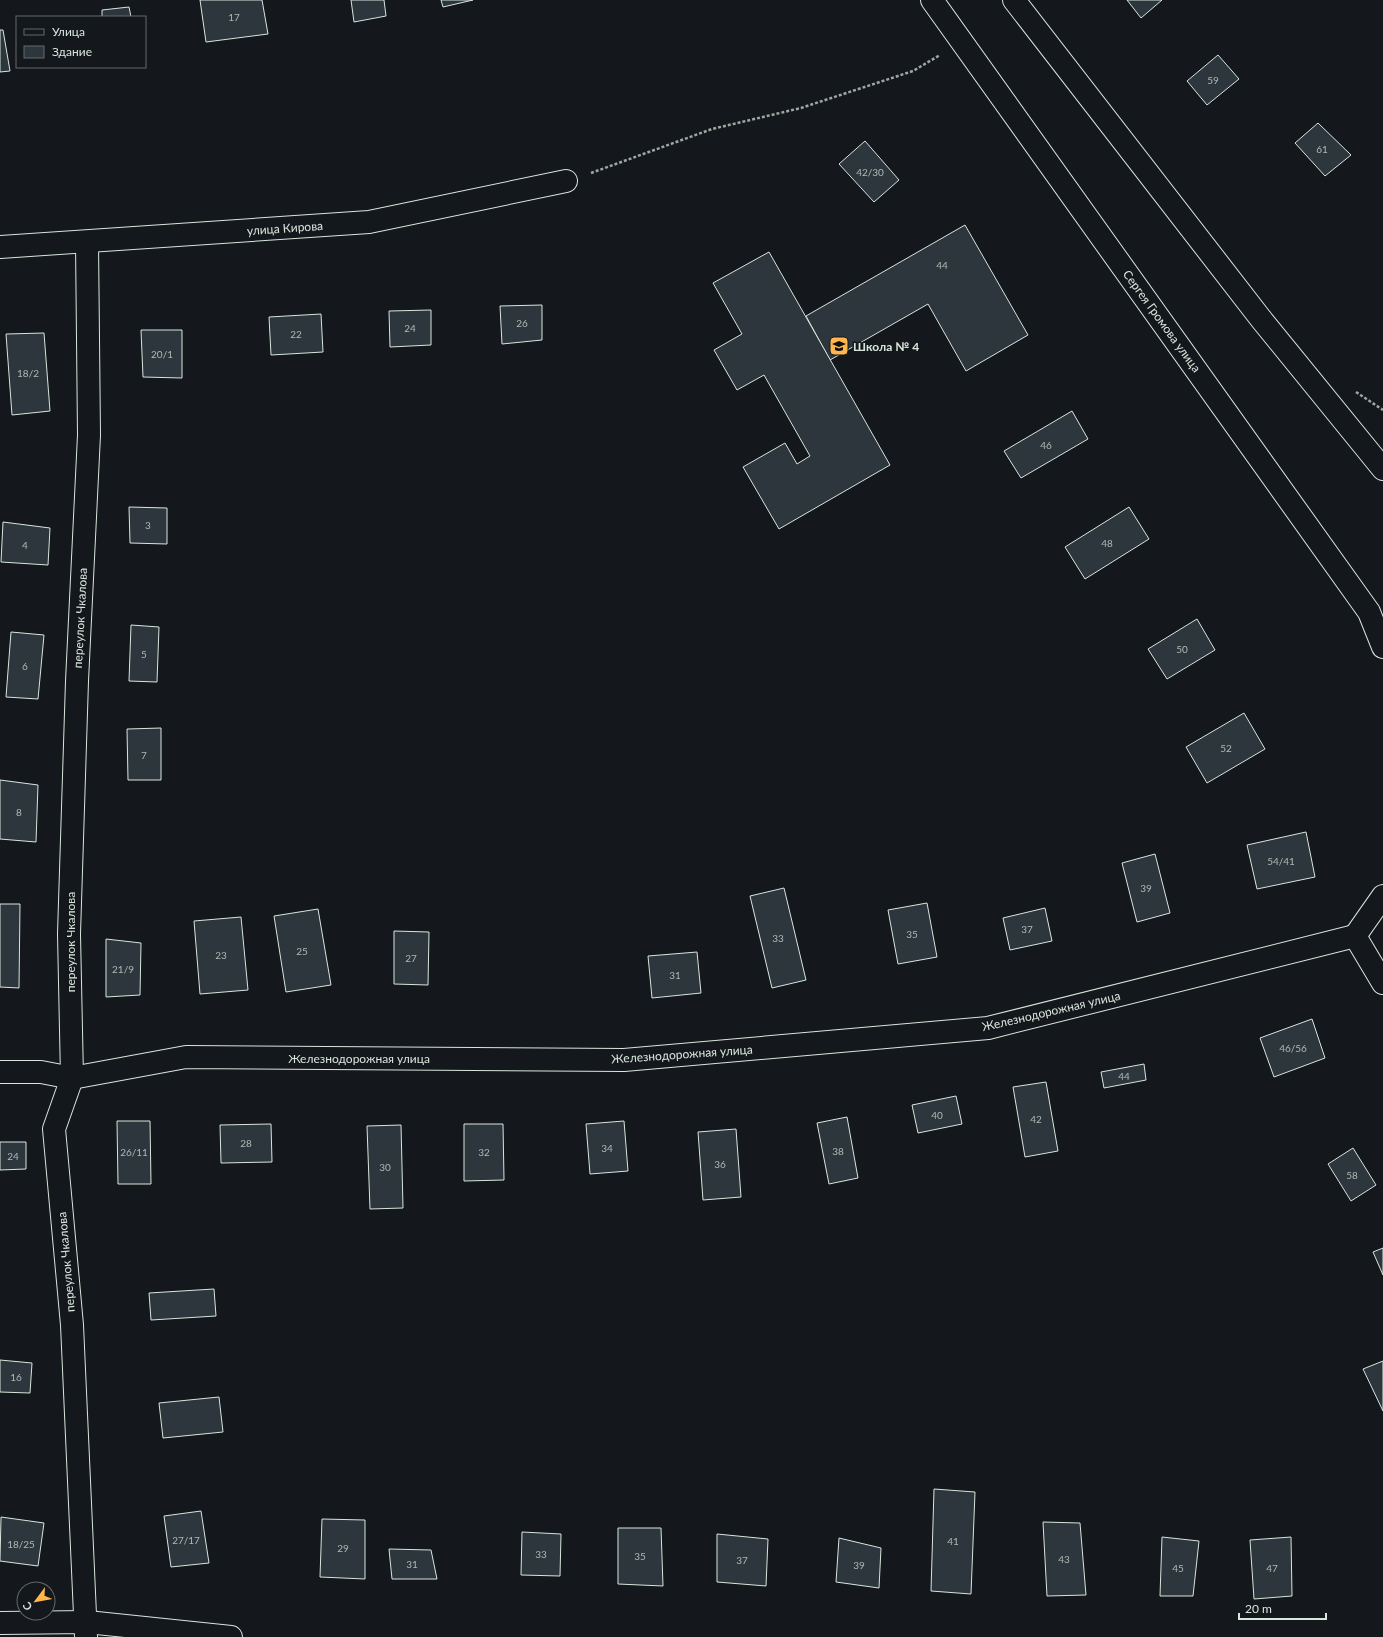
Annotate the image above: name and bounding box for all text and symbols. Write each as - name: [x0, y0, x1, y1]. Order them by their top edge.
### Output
- house number: 17: [228, 11, 240, 23]
- legend: [16, 16, 146, 68]
- text: Улица: [52, 24, 85, 39]
- text: Здание: [52, 44, 92, 59]
- house number: 59: [1207, 74, 1219, 86]
- house number: 61: [1316, 143, 1328, 155]
- house number: 42/30: [856, 166, 884, 178]
- street label: улица Кирова: [246, 218, 324, 238]
- house number: 44: [936, 259, 948, 271]
- street label: Сергея Громова улица: [1120, 267, 1204, 375]
- house number: 26: [516, 317, 528, 329]
- house number: 24: [404, 322, 416, 334]
- house number: 22: [290, 328, 302, 340]
- school or university icon: Школа № 4: [828, 335, 850, 357]
- place label: Школа № 4: [853, 339, 919, 354]
- house number: 20/1: [151, 348, 173, 360]
- house number: 18/2: [17, 367, 39, 379]
- house number: 46: [1040, 439, 1052, 451]
- house number: 3: [145, 519, 151, 531]
- house number: 48: [1101, 537, 1113, 549]
- house number: 4: [22, 539, 28, 551]
- street label: переулок Чкалова: [70, 567, 90, 669]
- house number: 50: [1176, 643, 1188, 655]
- house number: 5: [141, 648, 147, 660]
- house number: 6: [22, 660, 28, 672]
- house number: 52: [1220, 742, 1232, 754]
- house number: 7: [141, 749, 147, 761]
- house number: 8: [16, 806, 22, 818]
- house number: 54/41: [1267, 855, 1295, 867]
- house number: 39: [1140, 882, 1152, 894]
- street label: переулок Чкалова: [63, 892, 78, 992]
- house number: 37: [1021, 923, 1033, 935]
- house number: 35: [906, 928, 918, 940]
- house number: 33: [772, 932, 784, 944]
- house number: 25: [296, 945, 308, 957]
- house number: 23: [215, 949, 227, 961]
- house number: 27: [405, 952, 417, 964]
- house number: 21/9: [112, 963, 134, 975]
- house number: 31: [669, 969, 681, 981]
- street label: Железнодорожная улица: [980, 988, 1122, 1034]
- street label: Железнодорожная улица: [611, 1042, 753, 1066]
- house number: 46/56: [1279, 1042, 1307, 1054]
- street label: Железнодорожная улица: [288, 1051, 430, 1066]
- house number: 44: [1118, 1070, 1130, 1082]
- house number: 40: [931, 1109, 943, 1121]
- house number: 42: [1030, 1113, 1042, 1125]
- house number: 28: [240, 1137, 252, 1149]
- house number: 34: [601, 1142, 613, 1154]
- house number: 38: [832, 1145, 844, 1157]
- house number: 26/11: [120, 1146, 148, 1158]
- house number: 32: [478, 1146, 490, 1158]
- house number: 24: [7, 1150, 19, 1162]
- house number: 36: [714, 1158, 726, 1170]
- house number: 30: [379, 1161, 391, 1173]
- house number: 58: [1346, 1169, 1358, 1181]
- street label: переулок Чкалова: [54, 1211, 78, 1313]
- house number: 16: [10, 1371, 22, 1383]
- house number: 27/17: [172, 1534, 200, 1546]
- house number: 41: [947, 1535, 959, 1547]
- house number: 18/25: [7, 1538, 35, 1550]
- house number: 29: [337, 1542, 349, 1554]
- house number: 33: [535, 1548, 547, 1560]
- house number: 35: [634, 1550, 646, 1562]
- house number: 43: [1058, 1553, 1070, 1565]
- house number: 37: [736, 1554, 748, 1566]
- house number: 31: [406, 1558, 418, 1570]
- house number: 39: [853, 1559, 865, 1571]
- house number: 45: [1172, 1562, 1184, 1574]
- house number: 47: [1266, 1562, 1278, 1574]
- north arrow: [16, 1581, 56, 1621]
- scale bar: [1239, 1595, 1326, 1621]
- text: С: [19, 1599, 35, 1613]
- text: 20 m: [1245, 1601, 1272, 1616]

